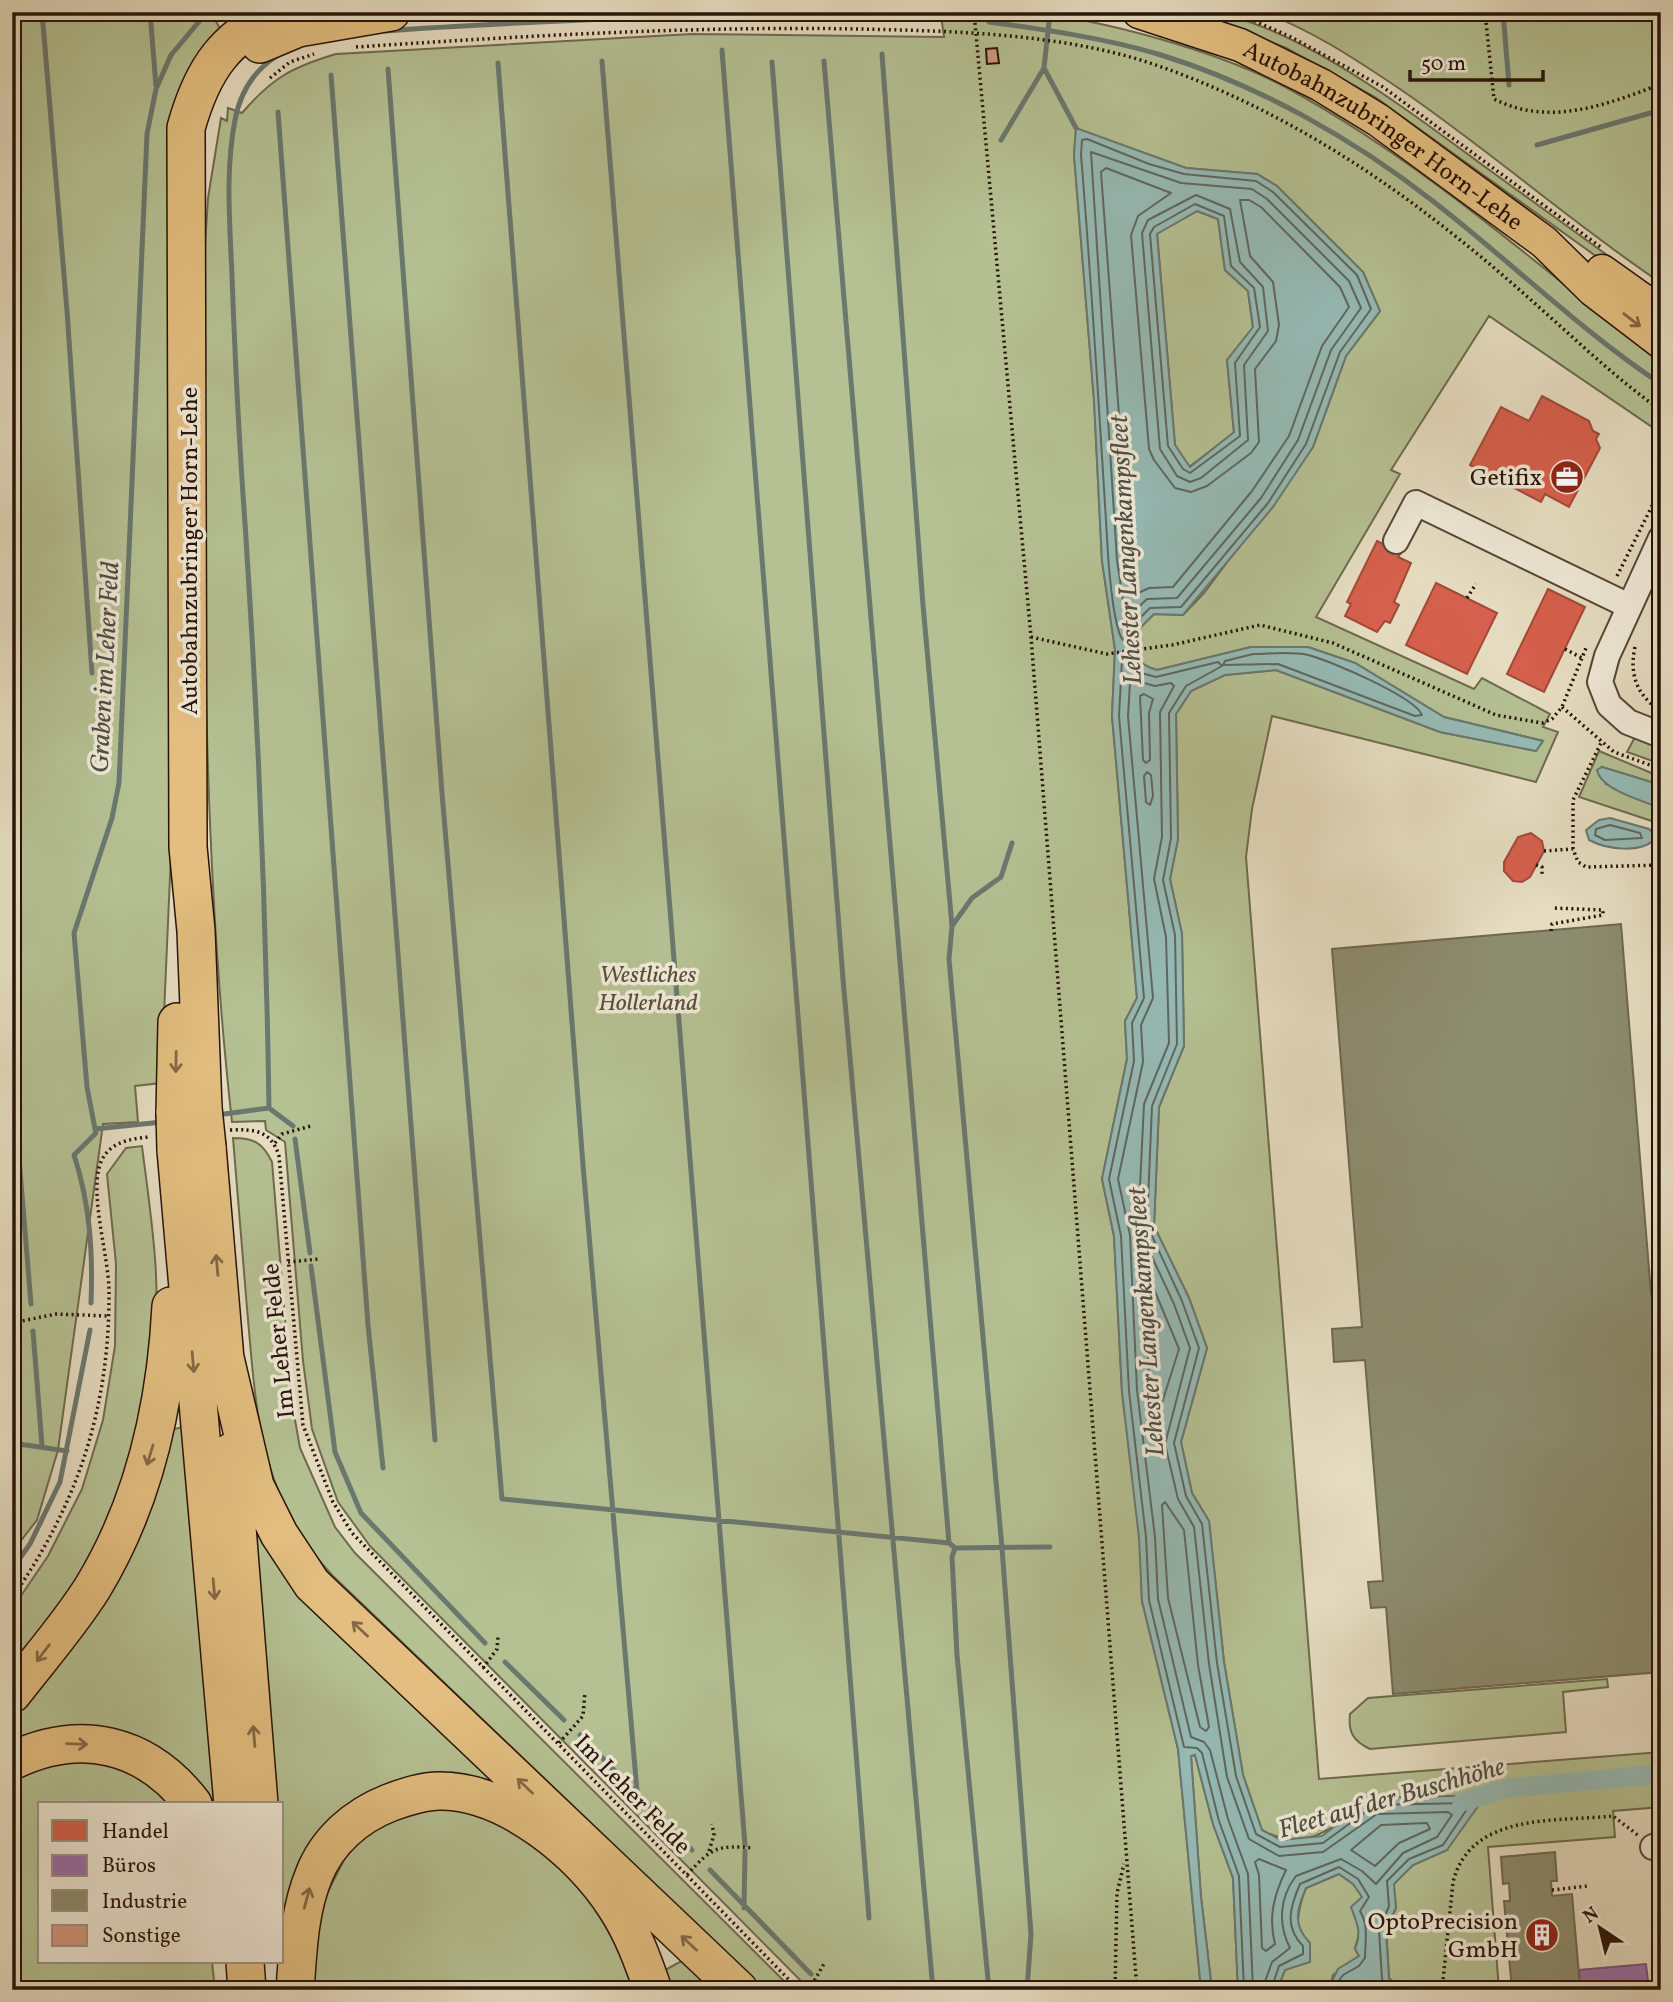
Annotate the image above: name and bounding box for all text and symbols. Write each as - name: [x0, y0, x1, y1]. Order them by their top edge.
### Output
- street label: Autobahnzubringer Horn-Lehe: [1237, 34, 1529, 240]
- scale bar: [1410, 38, 1544, 82]
- text: 50 m: [1421, 50, 1466, 79]
- one-way arrow: [1622, 312, 1640, 327]
- street label: Autobahnzubringer Horn-Lehe: [174, 387, 208, 715]
- water label: Lehester Langenkampsfleet: [1102, 414, 1152, 686]
- office icon: Getifix: [1548, 458, 1586, 496]
- place label: Getifix: [1470, 462, 1542, 496]
- water label: Graben im Leher Feld: [82, 560, 130, 774]
- park label: Westliches Hollerland: [598, 959, 698, 1021]
- one-way arrow: [169, 1050, 183, 1073]
- water label: Lehester Langenkampsfleet: [1120, 1185, 1174, 1458]
- one-way arrow: [210, 1254, 223, 1277]
- street label: Im Leher Felde: [255, 1262, 305, 1420]
- one-way arrow: [187, 1350, 200, 1373]
- one-way arrow: [142, 1444, 155, 1466]
- one-way arrow: [208, 1577, 221, 1600]
- one-way arrow: [352, 1620, 369, 1637]
- one-way arrow: [36, 1644, 51, 1663]
- one-way arrow: [247, 1725, 260, 1748]
- street label: Im Leher Felde: [565, 1728, 698, 1863]
- one-way arrow: [65, 1737, 88, 1750]
- water label: Fleet auf der Buschhöhe: [1274, 1749, 1510, 1849]
- one-way arrow: [517, 1777, 534, 1794]
- legend: [38, 1802, 284, 1964]
- text: Handel: [102, 1818, 169, 1847]
- text: Büros: [102, 1852, 156, 1881]
- one-way arrow: [301, 1887, 314, 1909]
- text: Industrie: [102, 1888, 187, 1917]
- north arrow: [1564, 1894, 1634, 1964]
- text: N: [1578, 1901, 1605, 1930]
- place label: OptoPrecision GmbH: [1368, 1906, 1518, 1968]
- building icon: OptoPrecision GmbH: [1523, 1916, 1561, 1954]
- text: Sonstige: [102, 1922, 181, 1951]
- one-way arrow: [681, 1934, 698, 1951]

